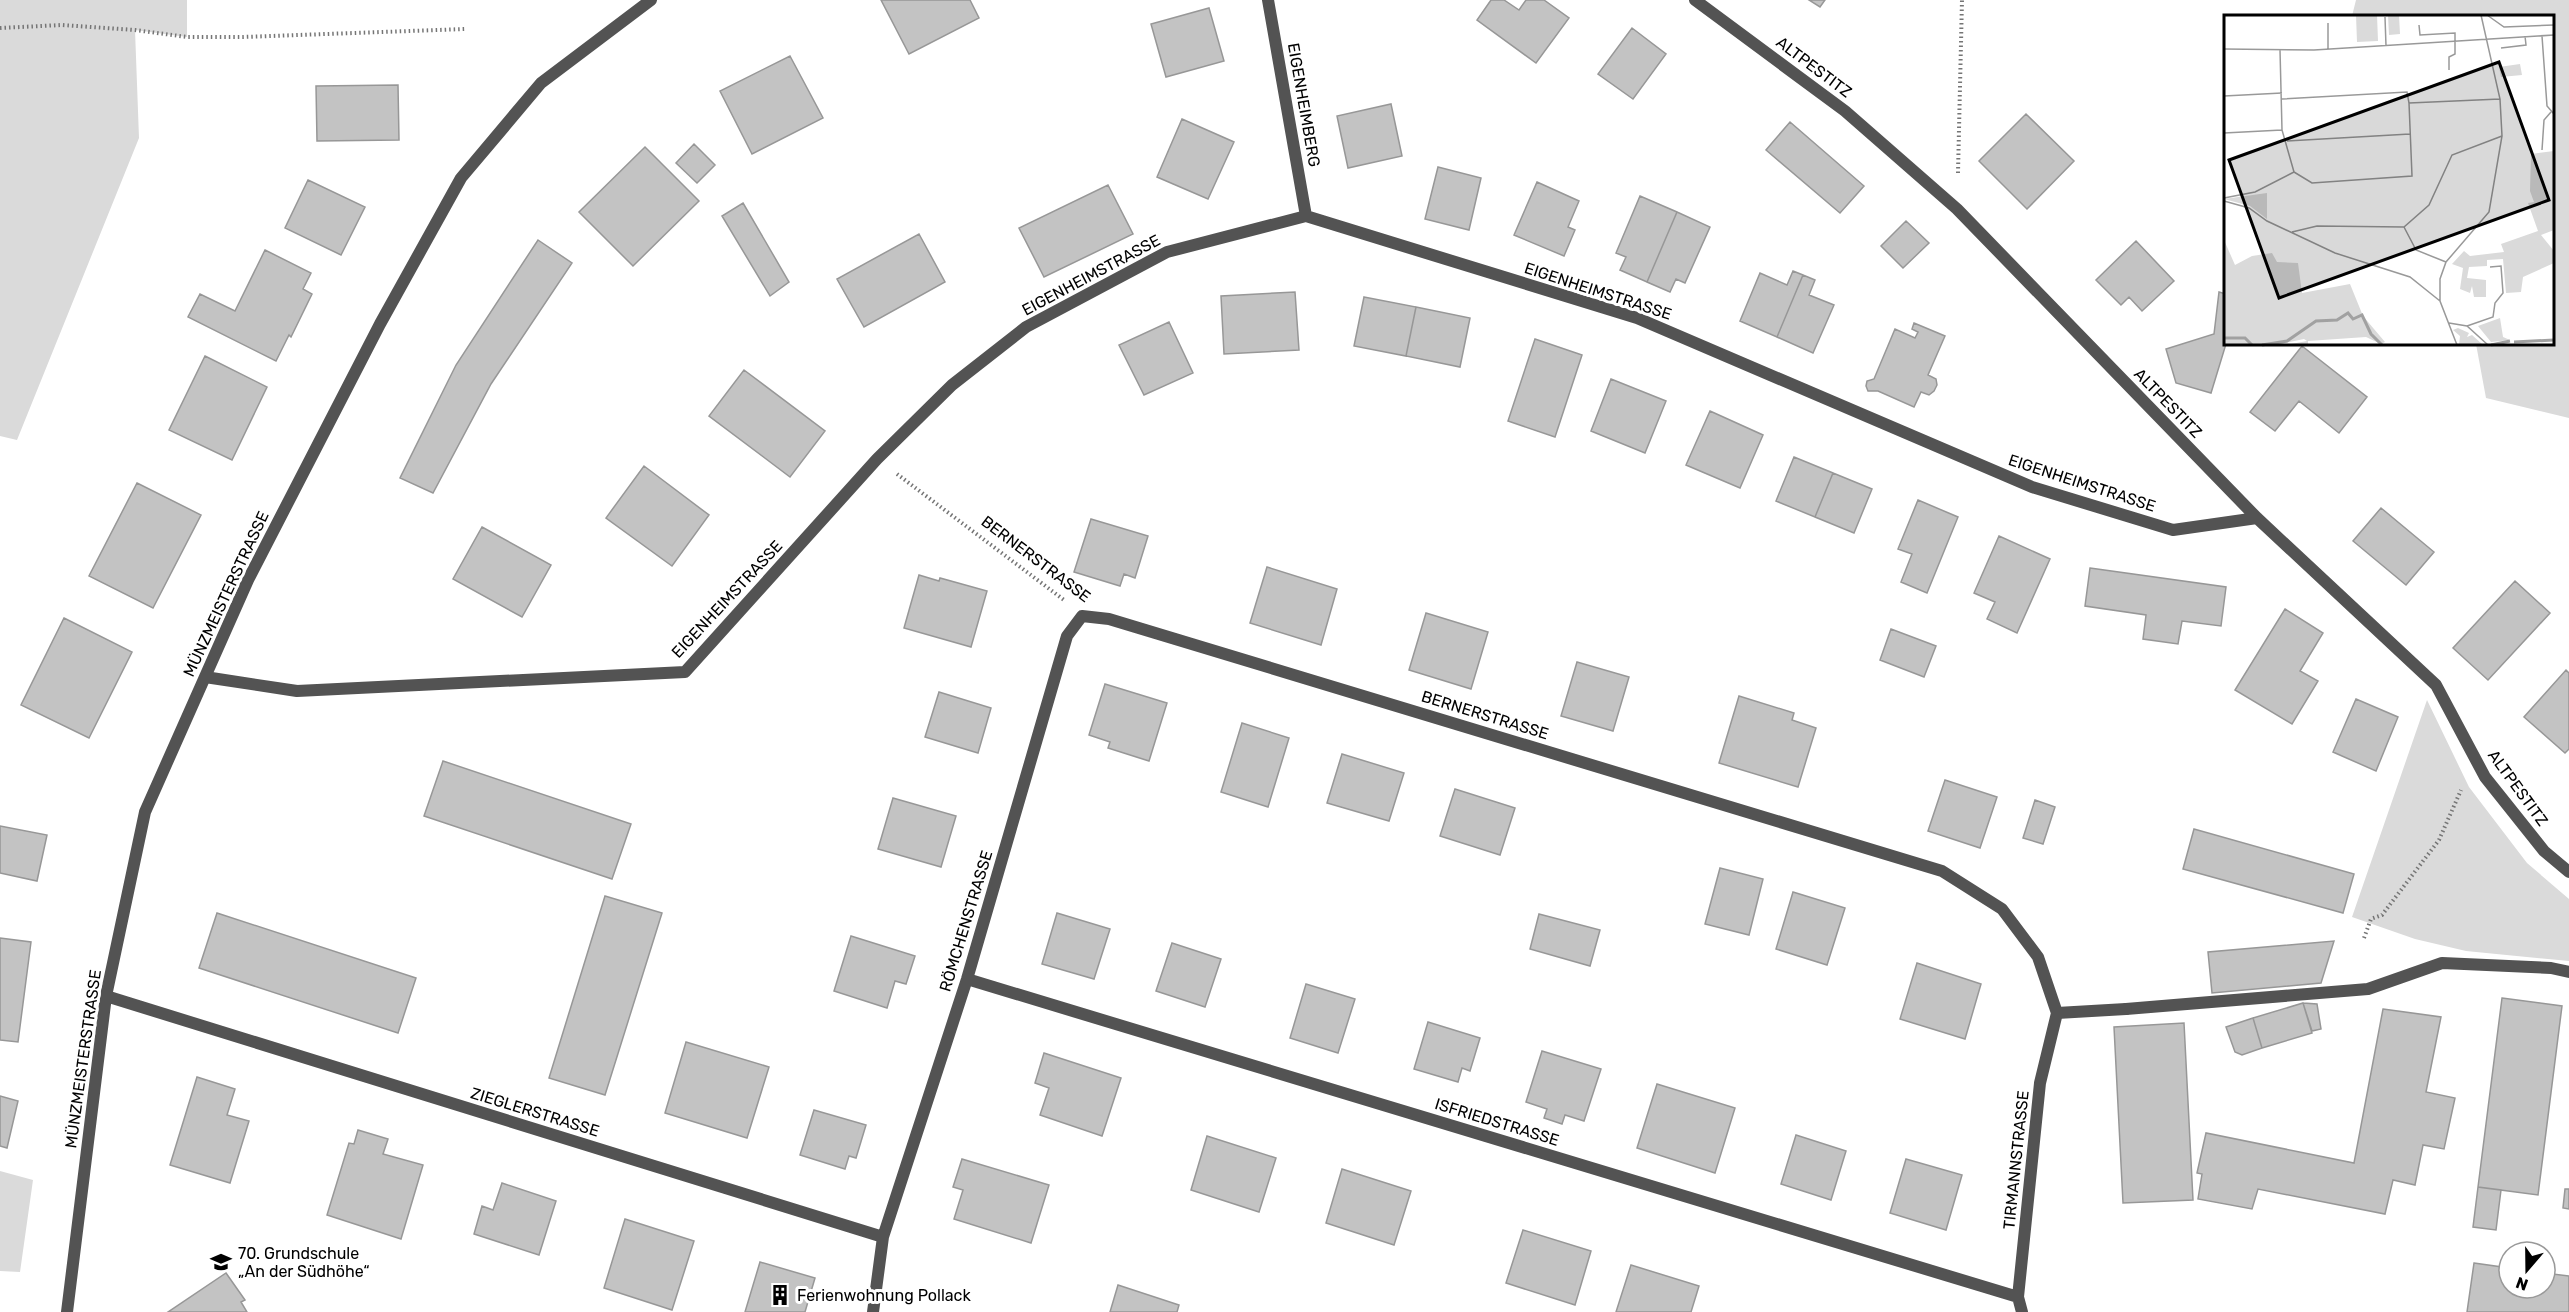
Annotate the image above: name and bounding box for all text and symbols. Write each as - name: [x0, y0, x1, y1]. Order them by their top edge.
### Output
- inset map: [2224, 15, 2554, 345]
- street label: ALTPESTITZ: [1773, 33, 1855, 101]
- street label: EIGENHEIMBERG: [1284, 41, 1324, 169]
- street label: EIGENHEIMSTRASSE: [1019, 231, 1163, 319]
- street label: EIGENHEIMSTRASSE: [1522, 258, 1674, 324]
- street label: ALTPESTITZ: [2130, 364, 2206, 442]
- street label: EIGENHEIMSTRASSE: [2006, 450, 2158, 516]
- street label: MÜNZMEISTERSTRASSE: [179, 508, 273, 680]
- street label: BERNERSTRASSE: [978, 512, 1094, 606]
- street label: EIGENHEIMSTRASSE: [668, 536, 786, 662]
- street label: BERNERSTRASSE: [1419, 687, 1551, 743]
- street label: ALTPESTITZ: [2484, 746, 2552, 830]
- street label: RÖMCHENSTRASSE: [935, 848, 997, 994]
- street label: MÜNZMEISTERSTRASSE: [61, 968, 105, 1150]
- street label: ZIEGLERSTRASSE: [468, 1083, 602, 1141]
- street label: TIRMANNSTRASSE: [1999, 1090, 2033, 1230]
- street label: ISFRIEDSTRASSE: [1433, 1094, 1561, 1150]
- north arrow: [2497, 1240, 2557, 1300]
- place label: 70. Grundschule „An der Südhöhe“: [238, 1244, 370, 1281]
- school or university icon: 70. Grundschule „An der Südhöhe“: [209, 1250, 233, 1274]
- text: N: [2513, 1273, 2531, 1295]
- building icon: Ferienwohnung Pollack: [768, 1283, 792, 1307]
- place label: Ferienwohnung Pollack: [797, 1286, 971, 1305]

